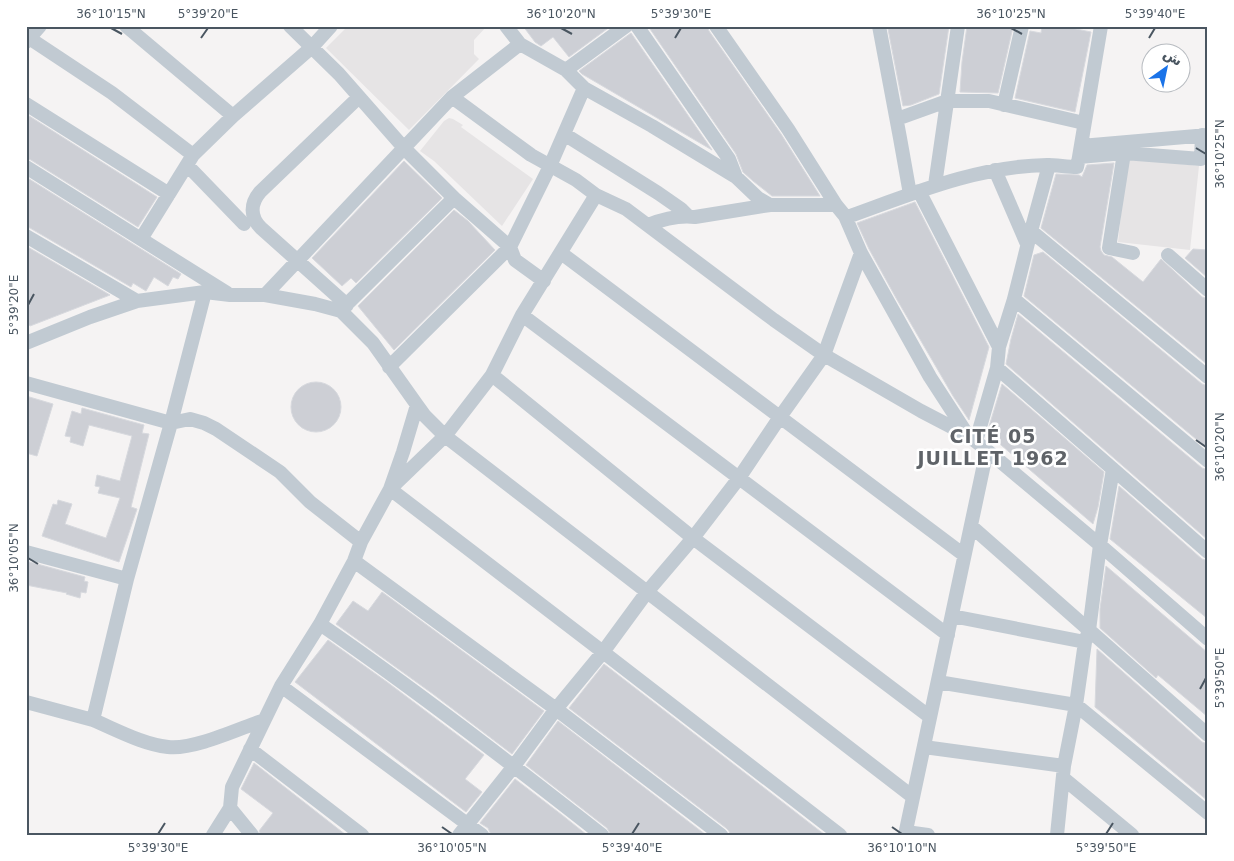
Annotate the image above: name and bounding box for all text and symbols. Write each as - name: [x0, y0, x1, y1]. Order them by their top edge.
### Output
- text: 36°10'15"N: [76, 7, 146, 21]
- text: 5°39'20"E: [178, 7, 238, 21]
- text: 36°10'20"N: [526, 7, 596, 21]
- text: 5°39'30"E: [651, 7, 711, 21]
- text: 36°10'25"N: [976, 7, 1046, 21]
- text: 5°39'40"E: [1125, 7, 1185, 21]
- north arrow: [1142, 42, 1192, 92]
- text: ش: [1161, 45, 1186, 69]
- text: 36°10'25"N: [1213, 119, 1227, 189]
- text: 5°39'20"E: [7, 275, 21, 335]
- text: 36°10'20"N: [1213, 412, 1227, 482]
- district label: CITÉ 05 JUILLET 1962: [915, 425, 1069, 469]
- text: 36°10'05"N: [7, 523, 21, 593]
- text: 5°39'50"E: [1213, 648, 1227, 708]
- text: 5°39'30"E: [128, 841, 188, 855]
- text: 36°10'05"N: [417, 841, 487, 855]
- text: 5°39'40"E: [602, 841, 662, 855]
- text: 36°10'10"N: [867, 841, 937, 855]
- text: 5°39'50"E: [1076, 841, 1136, 855]

